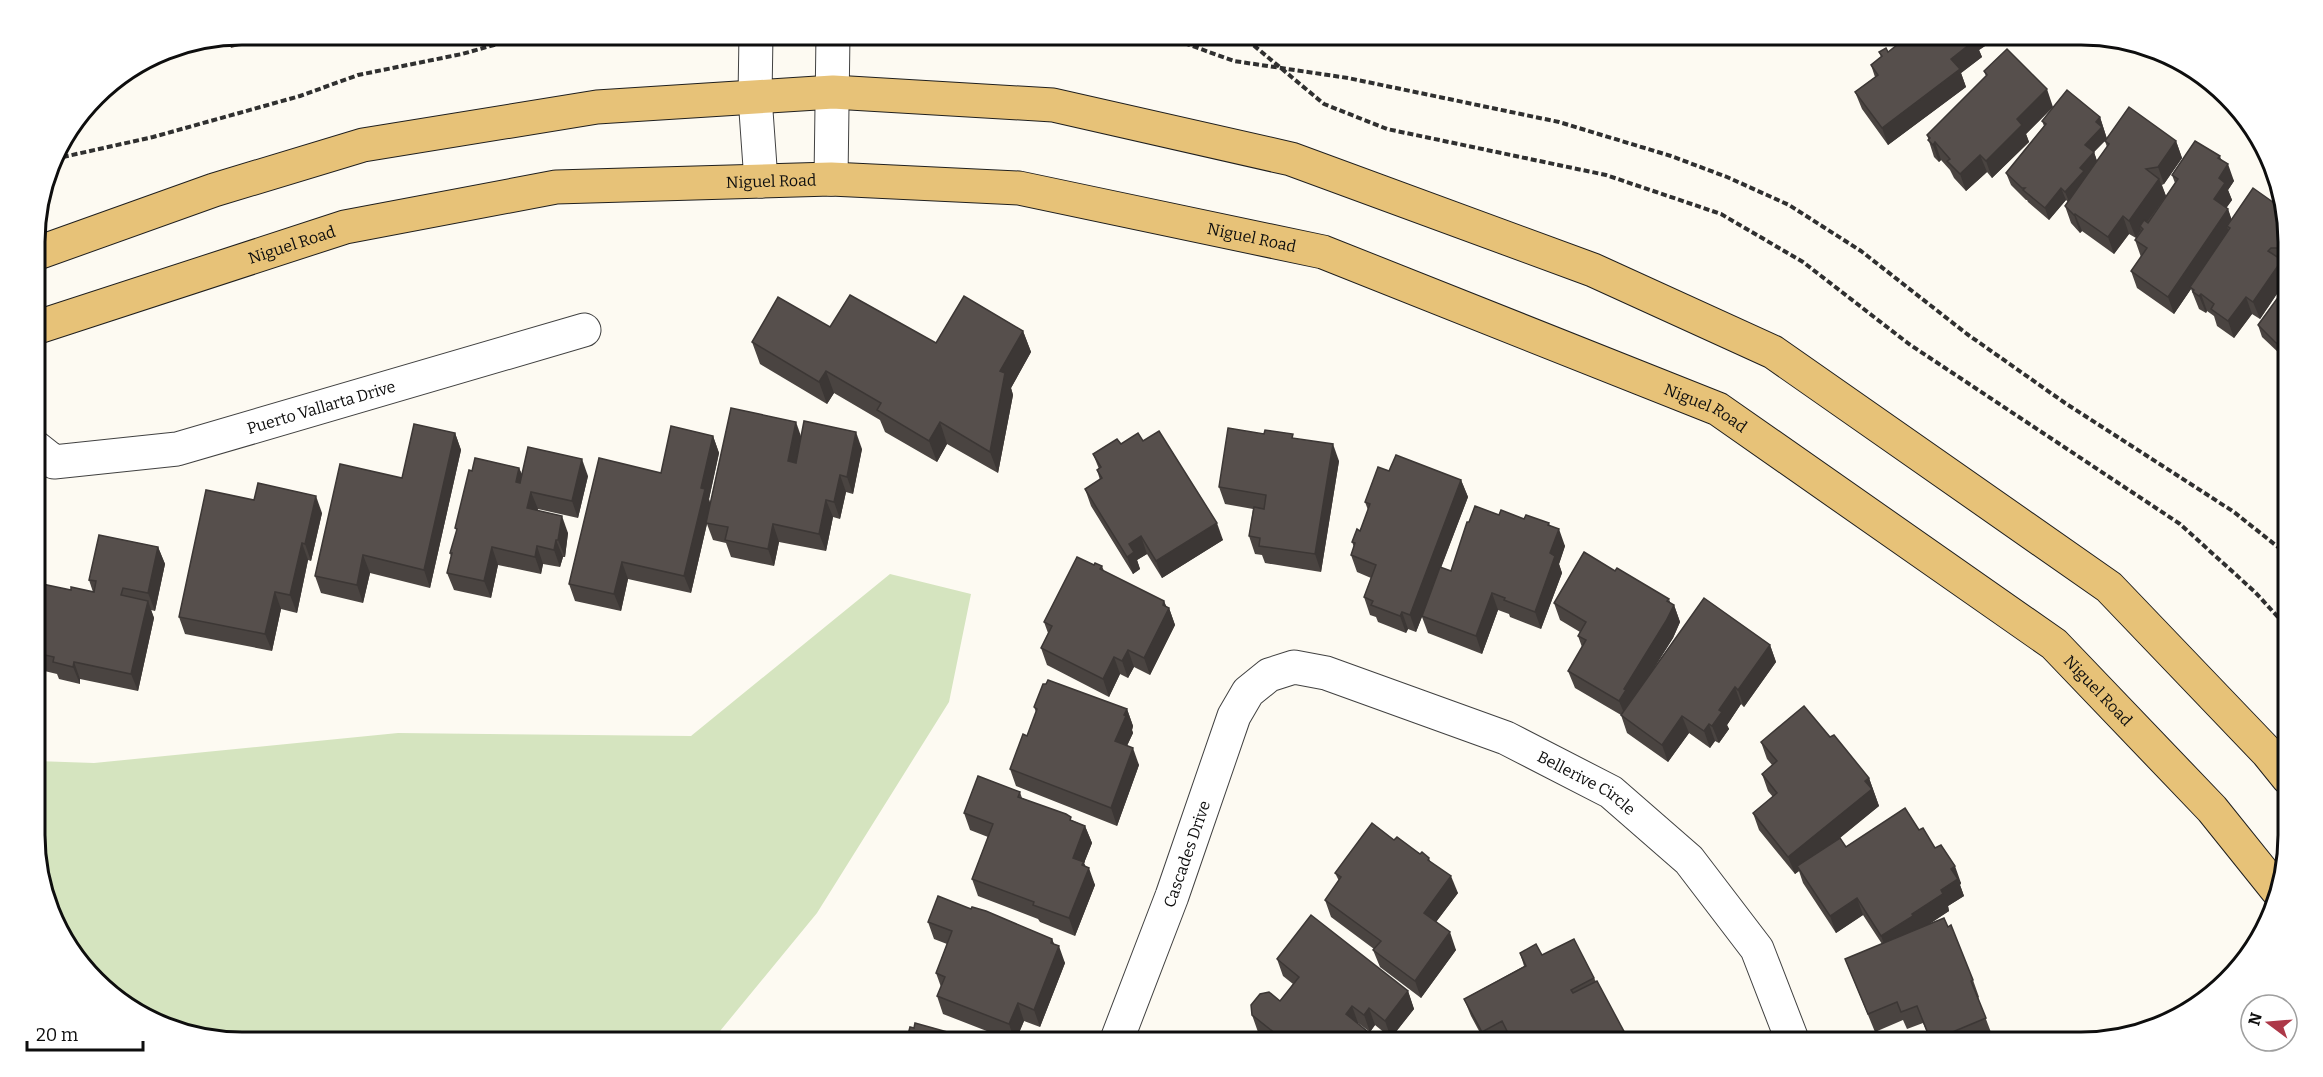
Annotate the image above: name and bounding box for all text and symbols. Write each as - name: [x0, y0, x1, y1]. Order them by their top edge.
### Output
- street label: Niguel Road: [726, 170, 817, 192]
- street label: Niguel Road: [1205, 219, 1298, 256]
- street label: Niguel Road: [246, 222, 338, 268]
- street label: Puerto Vallarta Drive: [245, 377, 398, 438]
- street label: Niguel Road: [1661, 380, 1751, 437]
- street label: Niguel Road: [2060, 651, 2137, 730]
- street label: Bellerive Circle: [1534, 747, 1639, 819]
- street label: Cascades Drive: [1160, 798, 1214, 910]
- north arrow: [2239, 993, 2299, 1053]
- text: N: [2244, 1010, 2266, 1028]
- scale bar: [27, 1014, 142, 1052]
- text: 20 m: [36, 1024, 78, 1046]

